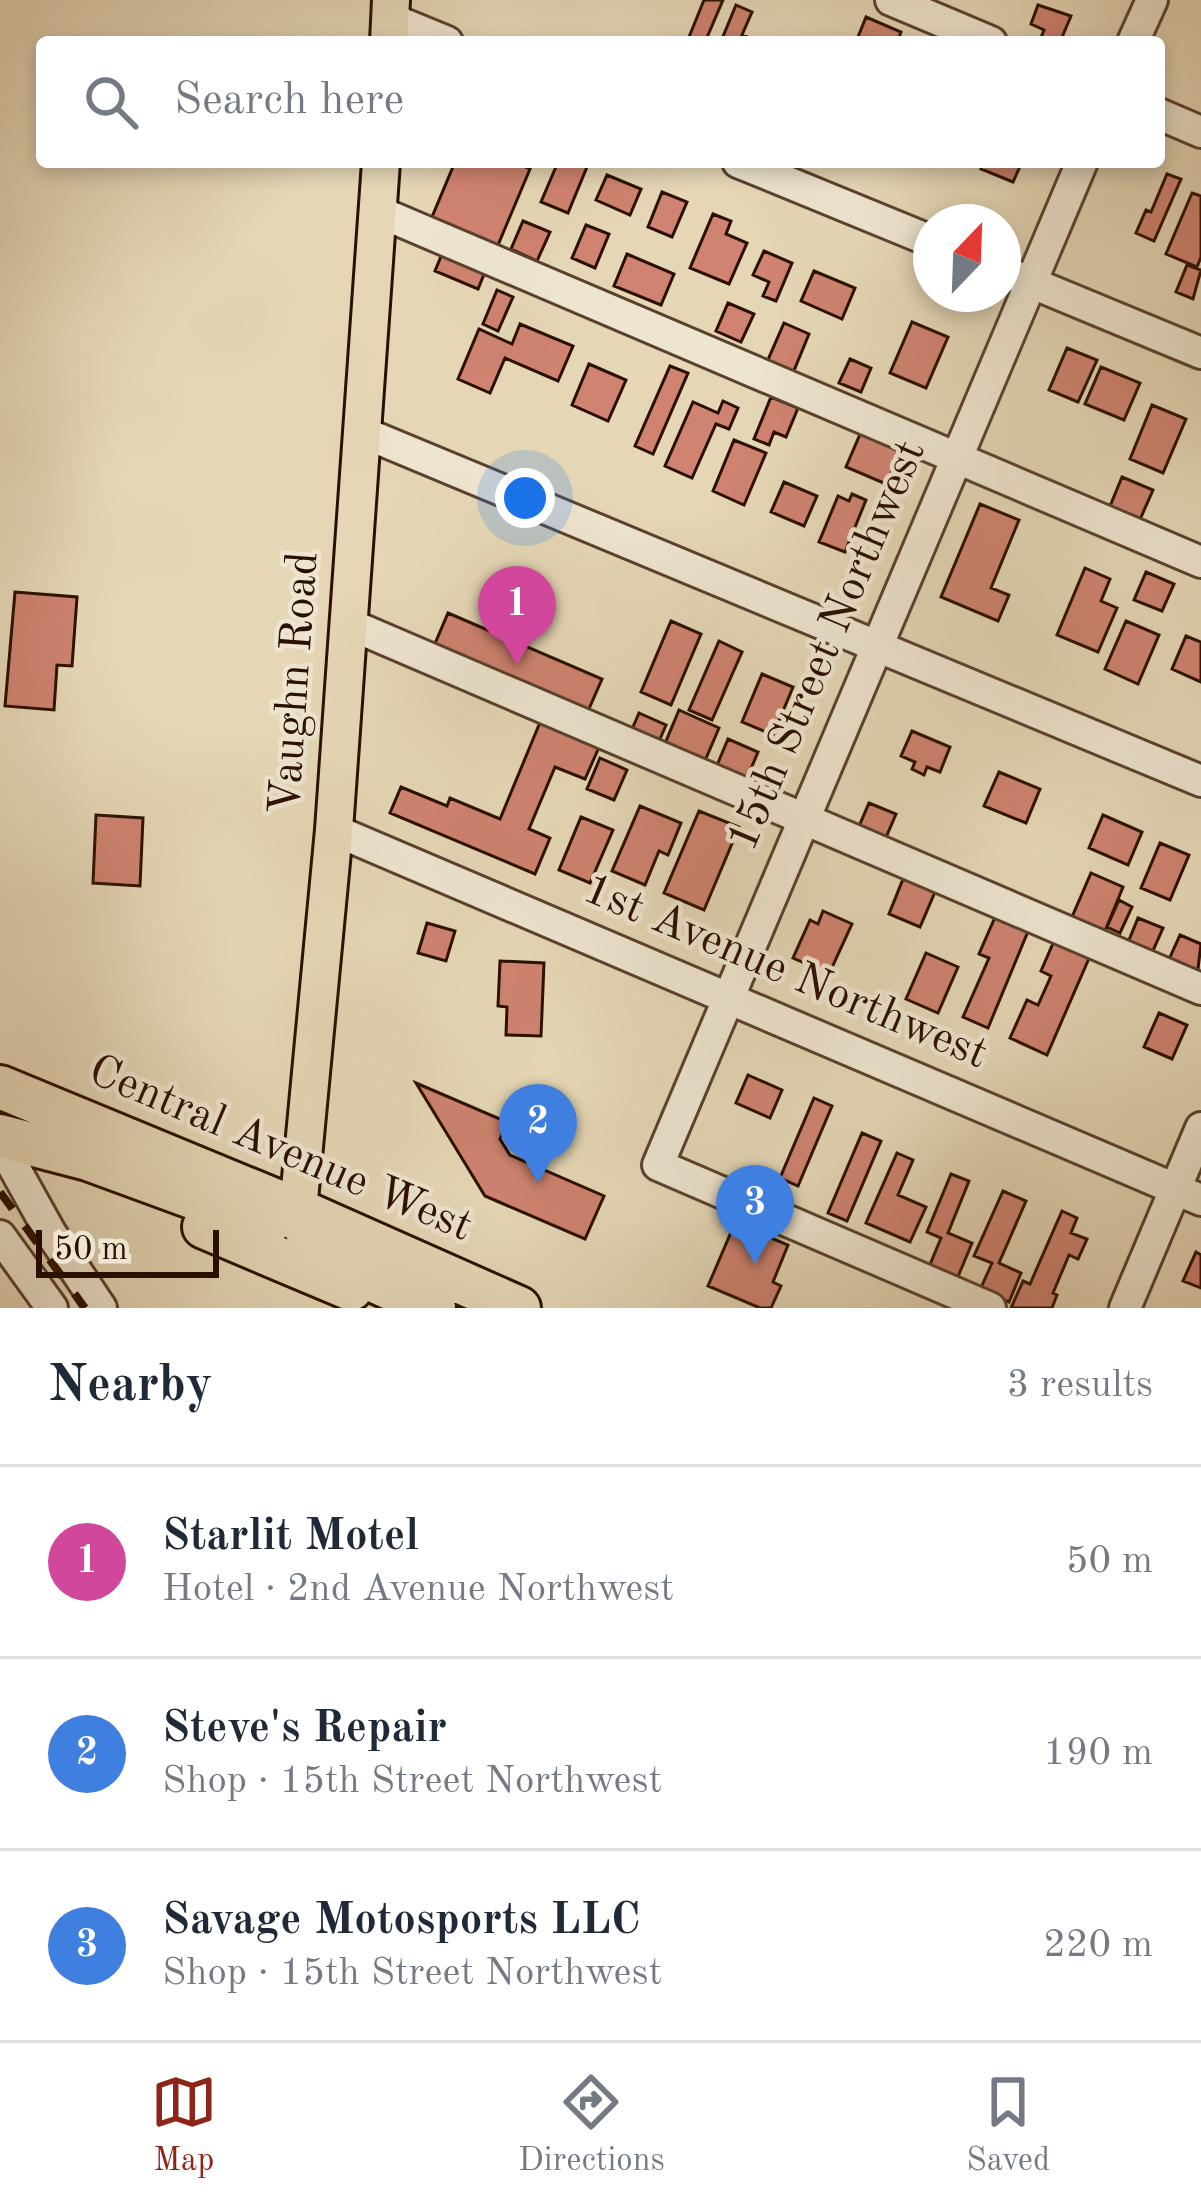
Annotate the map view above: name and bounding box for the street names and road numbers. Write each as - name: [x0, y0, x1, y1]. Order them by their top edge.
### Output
- street label: 15th Street Northwest: [721, 434, 935, 858]
- street label: Vaughn Road: [264, 550, 328, 816]
- street label: 1st Avenue Northwest: [577, 868, 993, 1078]
- street label: Central Avenue West: [82, 1049, 478, 1251]

